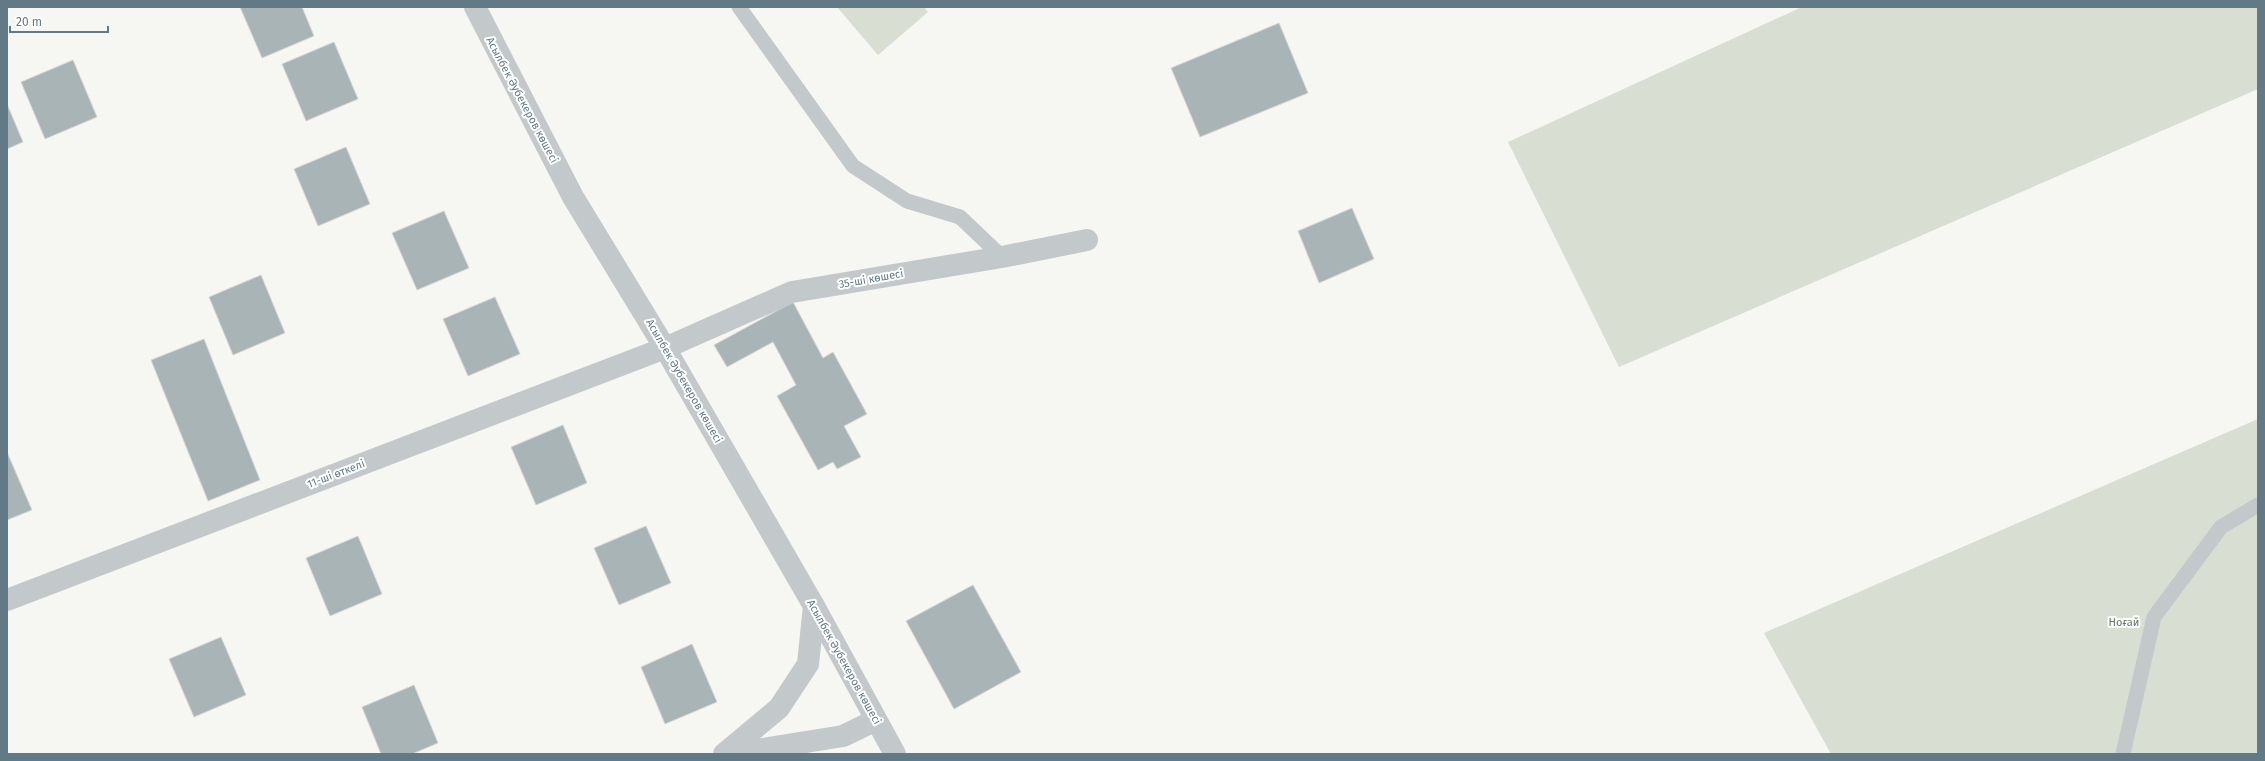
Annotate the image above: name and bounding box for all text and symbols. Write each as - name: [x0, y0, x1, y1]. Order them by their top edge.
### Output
- scale bar: [10, 8, 108, 34]
- text: 20 m: [16, 15, 42, 29]
- street label: Асылбек Әубекеров көшесі: [483, 35, 561, 165]
- street label: 35-ші көшесі: [838, 267, 904, 291]
- street label: Асылбек Әубекеров көшесі: [643, 317, 725, 445]
- street label: 11-ші өткелі: [305, 457, 367, 491]
- street label: Асылбек Әубекеров көшесі: [804, 597, 884, 727]
- park label: Ноғай: [2109, 616, 2139, 629]

